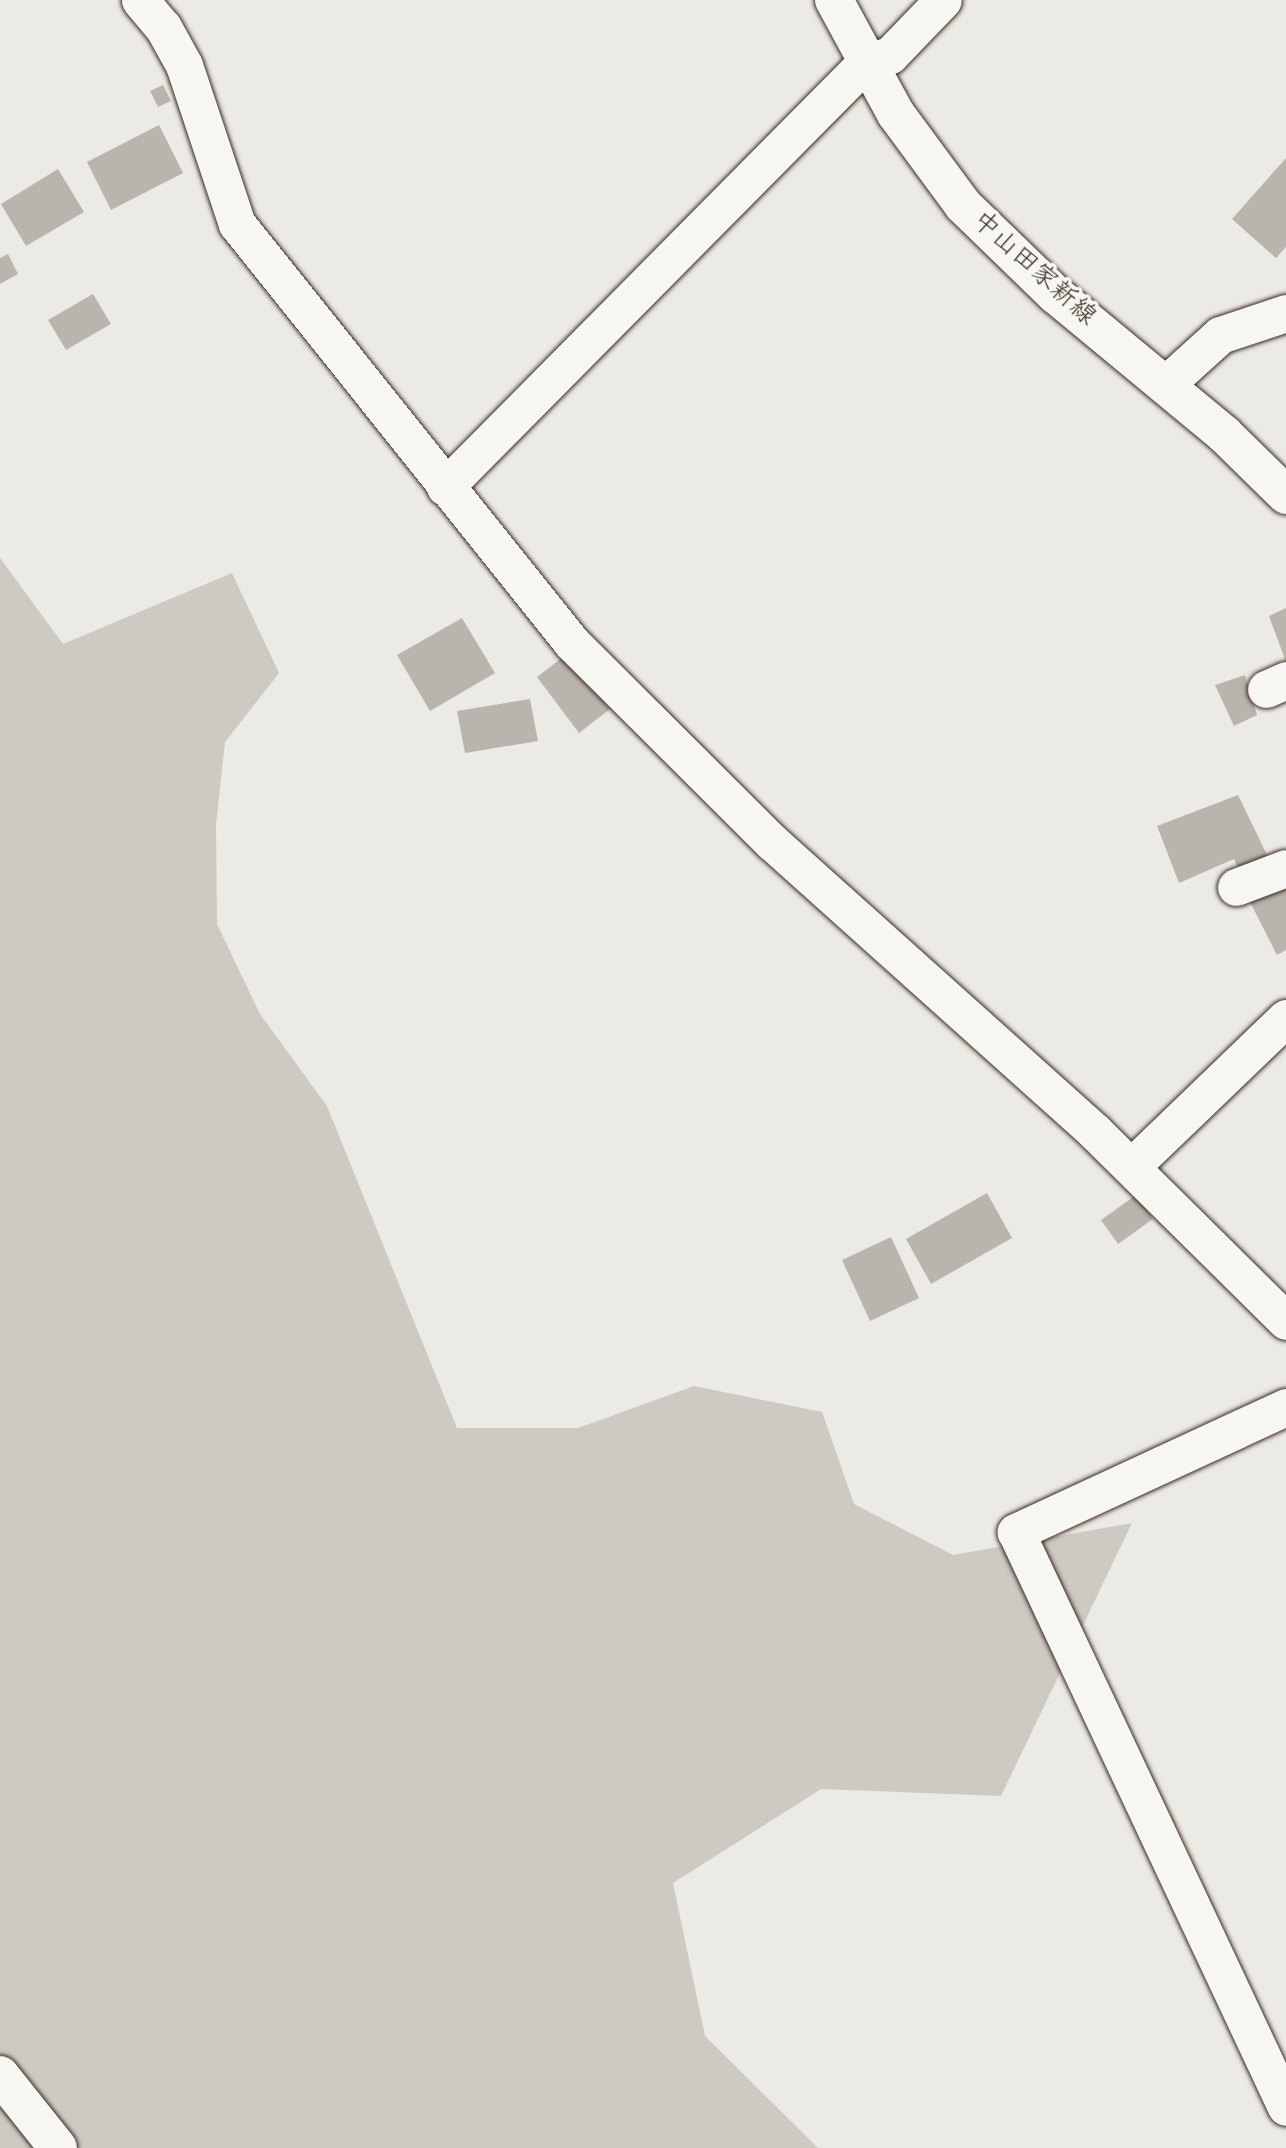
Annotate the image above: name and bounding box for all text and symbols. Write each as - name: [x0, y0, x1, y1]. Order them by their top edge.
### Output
- street label: 中山田家新線: [965, 206, 1101, 334]

